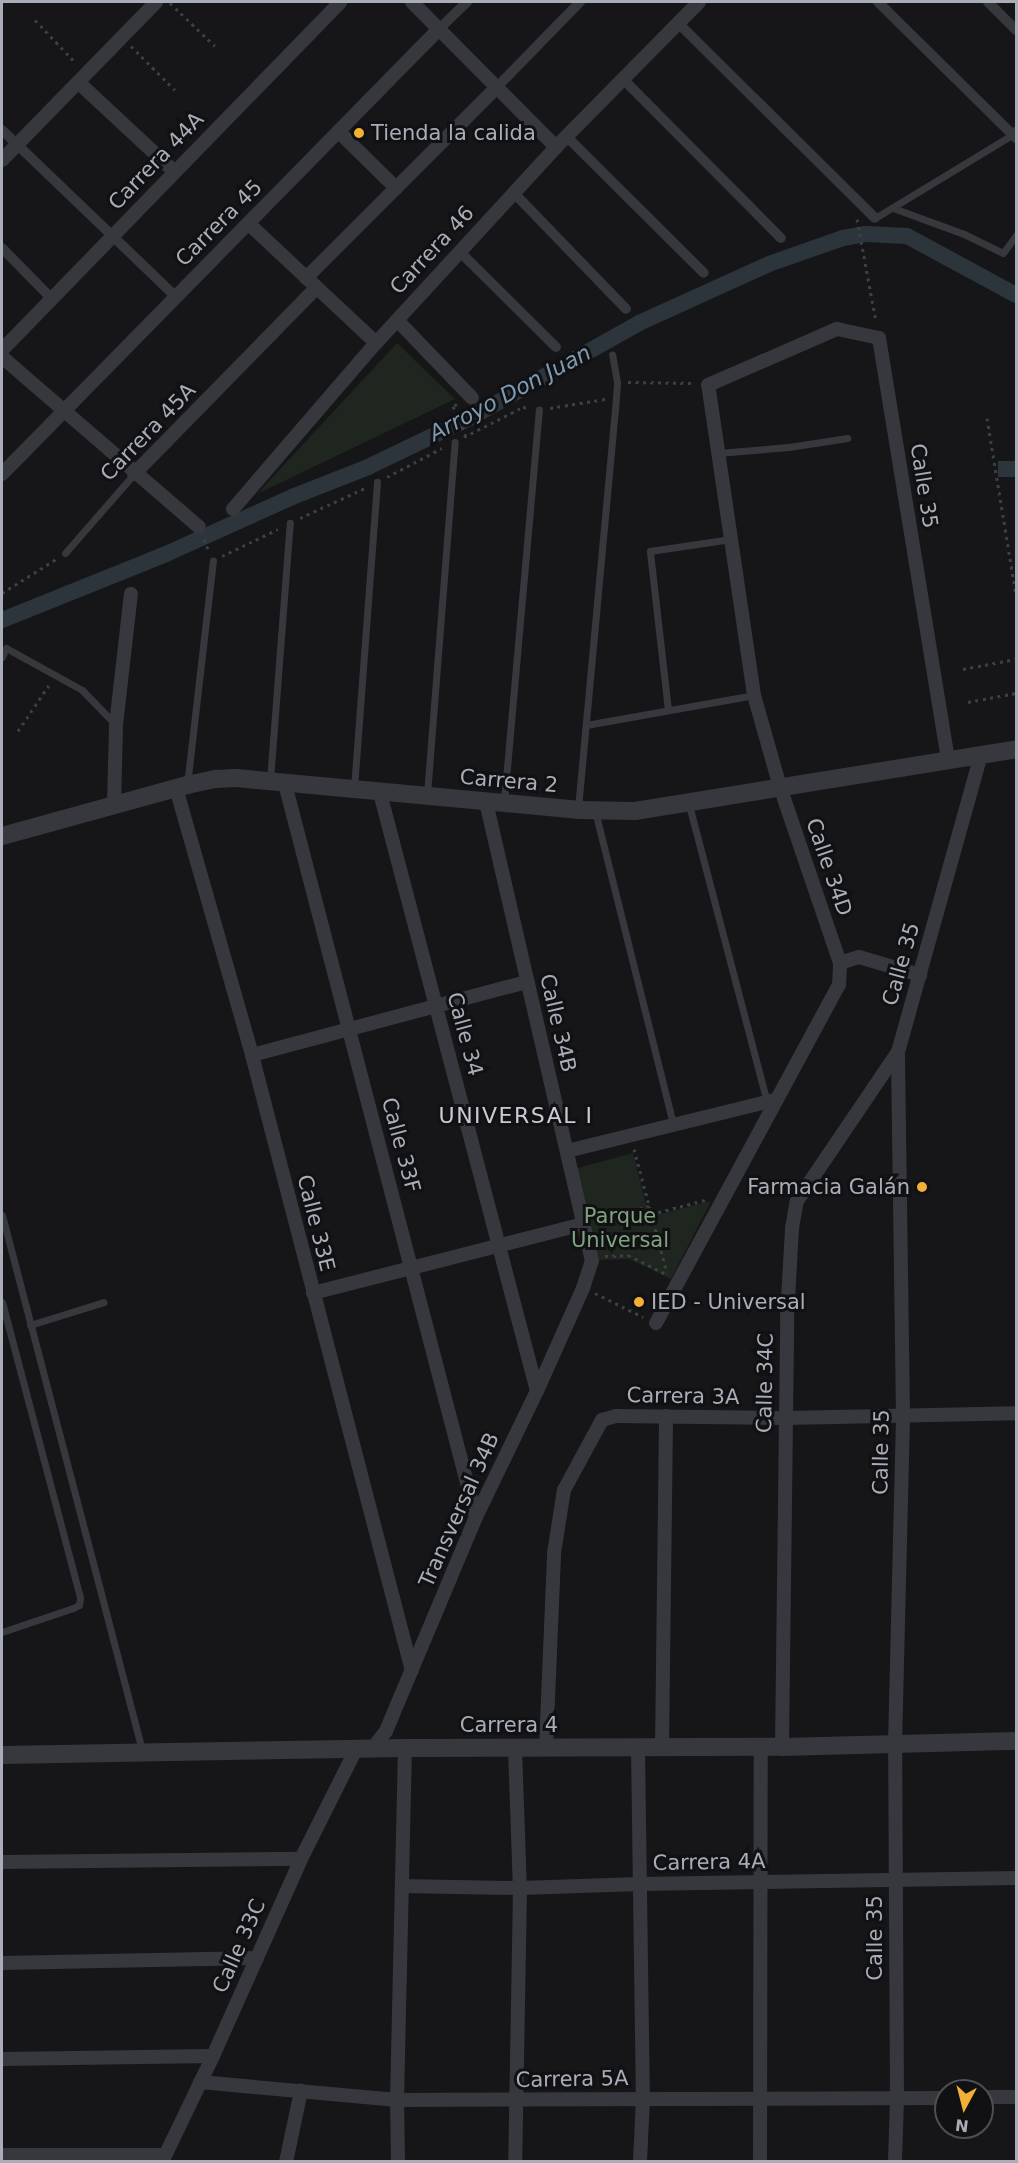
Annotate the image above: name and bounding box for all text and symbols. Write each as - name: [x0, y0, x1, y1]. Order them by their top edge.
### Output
- street label: Carrera 44A: [103, 107, 209, 215]
- place label: Tienda la calida: [371, 120, 536, 146]
- marker: Tienda la calida: [352, 126, 366, 140]
- street label: Carrera 45: [171, 175, 267, 271]
- street label: Carrera 46: [385, 201, 479, 299]
- water label: Arroyo Don Juan: [425, 339, 595, 447]
- street label: Carrera 45A: [95, 378, 201, 486]
- street label: Calle 35: [905, 442, 943, 530]
- street label: Carrera 2: [459, 764, 559, 798]
- street label: Calle 34D: [801, 815, 857, 919]
- street label: Calle 35: [877, 919, 925, 1009]
- street label: Calle 34B: [534, 971, 582, 1075]
- street label: Calle 34: [442, 989, 488, 1079]
- street label: Calle 33F: [376, 1095, 426, 1195]
- district label: UNIVERSAL I: [439, 1103, 593, 1129]
- street label: Calle 33E: [292, 1172, 340, 1274]
- place label: Farmacia Galán: [747, 1174, 910, 1200]
- marker: Farmacia Galán: [915, 1180, 929, 1194]
- park label: Parque Universal: [571, 1203, 669, 1253]
- place label: IED - Universal: [651, 1289, 806, 1315]
- marker: IED - Universal: [632, 1295, 646, 1309]
- street label: Calle 34C: [752, 1333, 778, 1433]
- street label: Carrera 3A: [626, 1382, 740, 1410]
- street label: Calle 35: [868, 1409, 894, 1495]
- street label: Transversal 34B: [414, 1429, 504, 1591]
- street label: Carrera 4: [460, 1712, 558, 1738]
- street label: Carrera 4A: [652, 1848, 766, 1876]
- street label: Calle 33C: [207, 1895, 271, 1997]
- street label: Calle 35: [862, 1895, 888, 1981]
- street label: Carrera 5A: [515, 2065, 629, 2093]
- north arrow: [934, 2079, 994, 2139]
- text: N: [954, 2115, 970, 2136]

